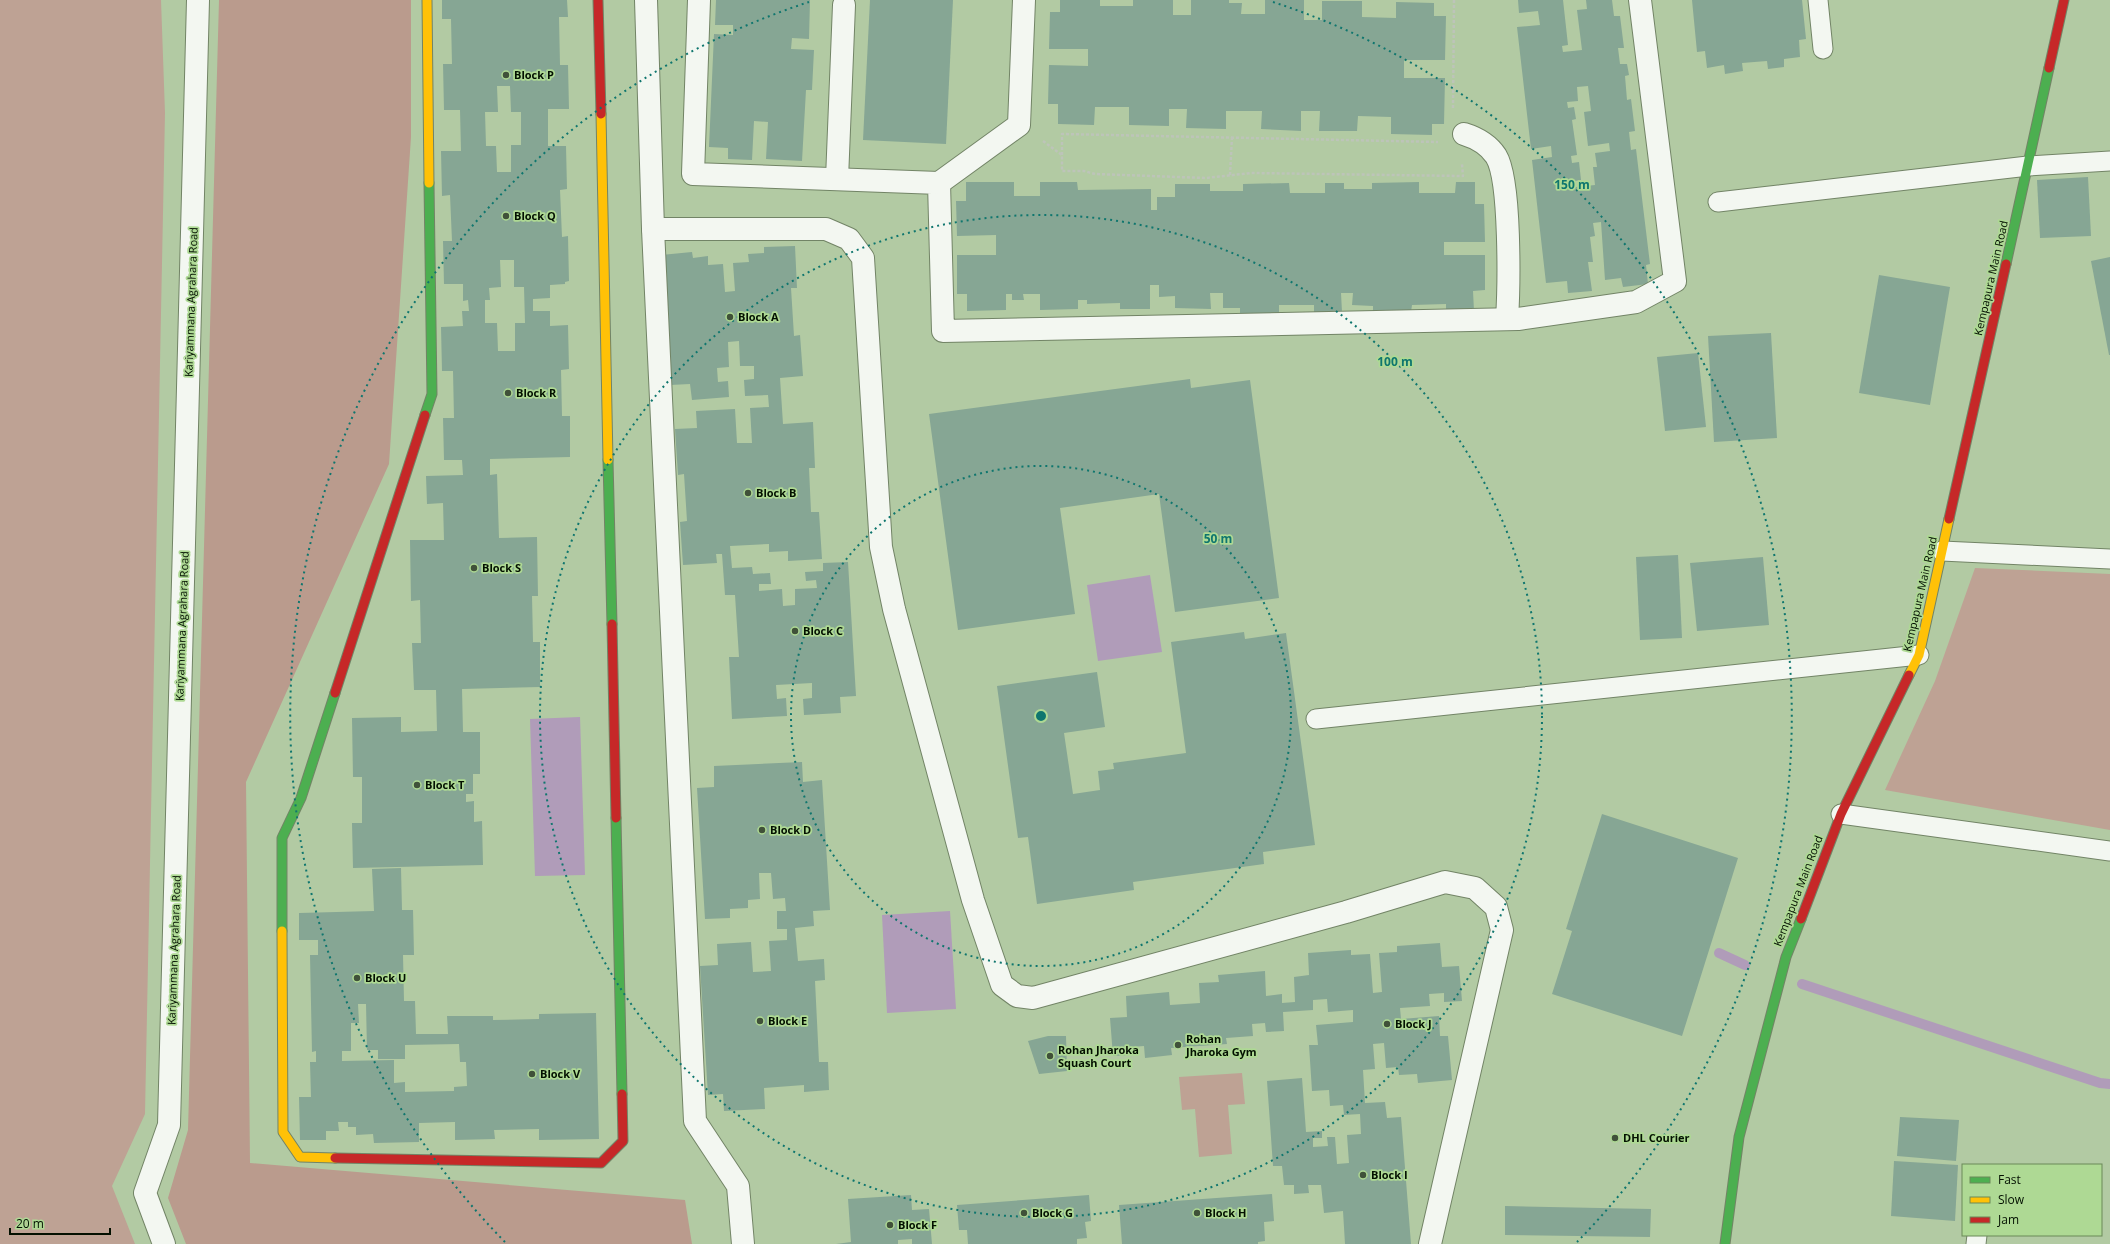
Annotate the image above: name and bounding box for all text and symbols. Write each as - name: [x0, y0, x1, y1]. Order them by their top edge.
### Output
- place label: Block P: [514, 67, 554, 82]
- marker: Block P: [501, 70, 511, 80]
- text: 150 m: [1554, 176, 1590, 193]
- place label: Block Q: [514, 208, 556, 223]
- marker: Block Q: [501, 211, 511, 221]
- street label: Kempapura Main Road: [1970, 219, 2011, 337]
- street label: Kariyammana Agrahara Road: [180, 227, 201, 377]
- place label: Block A: [738, 309, 779, 324]
- marker: Block A: [725, 312, 735, 322]
- text: 100 m: [1377, 353, 1413, 370]
- place label: Block R: [516, 385, 557, 400]
- marker: Block R: [503, 388, 513, 398]
- place label: Block B: [756, 485, 796, 500]
- marker: Block B: [743, 488, 753, 498]
- text: 50 m: [1204, 530, 1232, 547]
- street label: Kempapura Main Road: [1899, 535, 1940, 653]
- street label: Kariyammana Agrahara Road: [171, 551, 192, 701]
- place label: Block S: [482, 560, 521, 575]
- marker: Block S: [469, 563, 479, 573]
- place label: Block C: [803, 623, 843, 638]
- marker: Block C: [790, 626, 800, 636]
- centre of rings: [1034, 709, 1048, 723]
- place label: Block T: [425, 777, 465, 792]
- marker: Block T: [412, 780, 422, 790]
- place label: Block D: [770, 822, 811, 837]
- marker: Block D: [757, 825, 767, 835]
- street label: Kempapura Main Road: [1769, 833, 1826, 948]
- street label: Kariyammana Agrahara Road: [163, 875, 184, 1025]
- place label: Block U: [365, 970, 406, 985]
- marker: Block U: [352, 973, 362, 983]
- place label: Block E: [768, 1013, 807, 1028]
- marker: Block E: [755, 1016, 765, 1026]
- place label: Block J: [1395, 1016, 1432, 1031]
- marker: Block J: [1382, 1019, 1392, 1029]
- place label: Rohan Jharoka Gym: [1185, 1031, 1257, 1059]
- marker: Rohan Jharoka Gym: [1173, 1040, 1183, 1050]
- place label: Rohan Jharoka Squash Court: [1058, 1042, 1139, 1070]
- marker: Rohan Jharoka Squash Court: [1045, 1051, 1055, 1061]
- place label: Block V: [540, 1066, 581, 1081]
- marker: Block V: [527, 1069, 537, 1079]
- place label: DHL Courier: [1623, 1130, 1690, 1145]
- marker: DHL Courier: [1610, 1133, 1620, 1143]
- legend: [1962, 1164, 2102, 1236]
- place label: Block I: [1371, 1167, 1408, 1182]
- marker: Block I: [1358, 1170, 1368, 1180]
- text: Fast: [1998, 1171, 2021, 1188]
- text: Slow: [1998, 1191, 2025, 1208]
- place label: Block G: [1032, 1205, 1073, 1220]
- place label: Block H: [1205, 1205, 1246, 1220]
- marker: Block G: [1019, 1208, 1029, 1218]
- marker: Block H: [1192, 1208, 1202, 1218]
- scale bar: [10, 1210, 110, 1236]
- text: Jam: [1997, 1211, 2019, 1228]
- text: 20 m: [16, 1215, 44, 1232]
- place label: Block F: [898, 1217, 937, 1232]
- marker: Block F: [885, 1220, 895, 1230]

